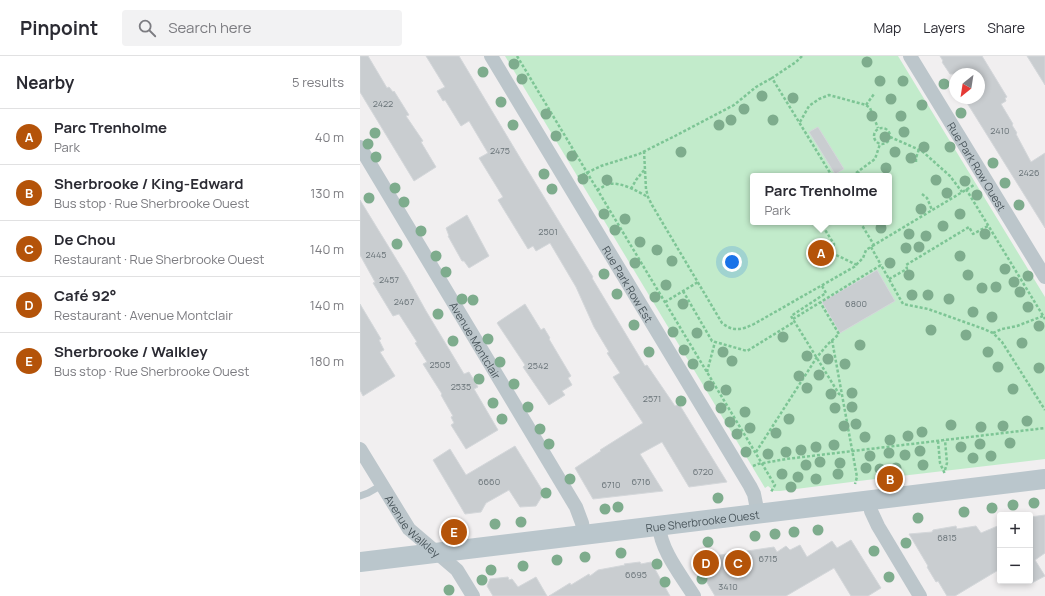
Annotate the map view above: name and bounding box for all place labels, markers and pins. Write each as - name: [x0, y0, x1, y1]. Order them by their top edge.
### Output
- pin: A: [808, 238, 834, 268]
- pin: B: [877, 464, 903, 494]
- pin: E: [441, 517, 467, 547]
- pin: D: [693, 548, 719, 578]
- pin: C: [725, 548, 751, 578]

